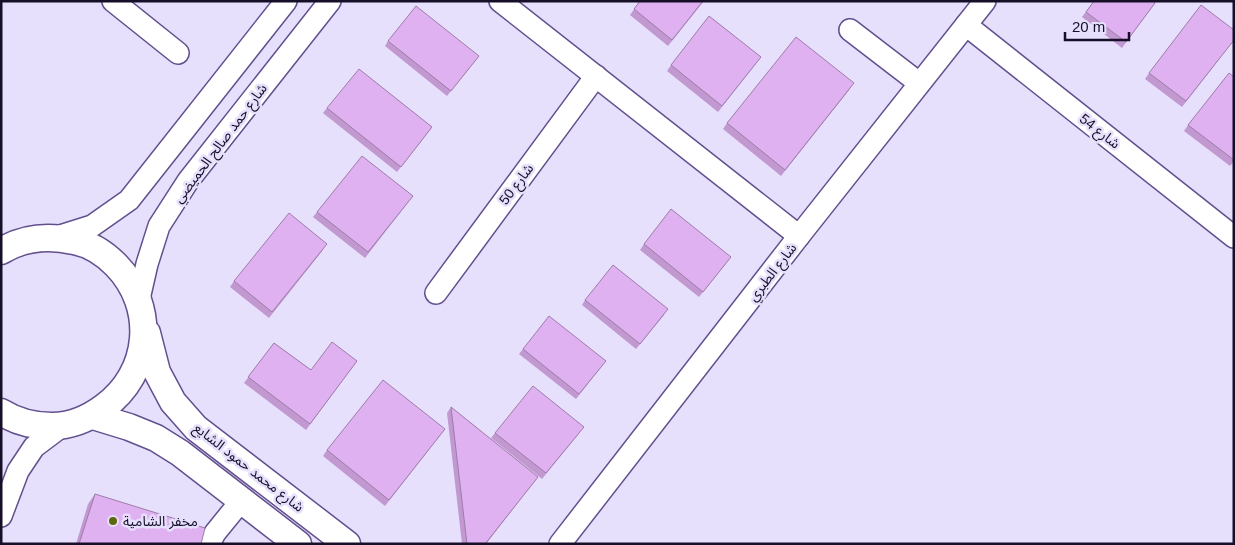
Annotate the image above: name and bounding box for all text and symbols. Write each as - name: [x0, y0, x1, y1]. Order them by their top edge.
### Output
- scale bar: [1065, 10, 1129, 42]
- text: 20 m: [1072, 18, 1105, 35]
- street label: شارع حمد صالح الحميضي: [170, 80, 273, 208]
- street label: شارع 54: [1075, 110, 1123, 154]
- street label: شارع 50: [496, 161, 539, 209]
- street label: شارع الطبري: [744, 240, 802, 306]
- street label: شارع محمد حمود الشايع: [189, 419, 307, 517]
- place label: مخفر الشامية: [123, 513, 198, 530]
- marker: مخفر الشامية: [107, 515, 119, 527]

